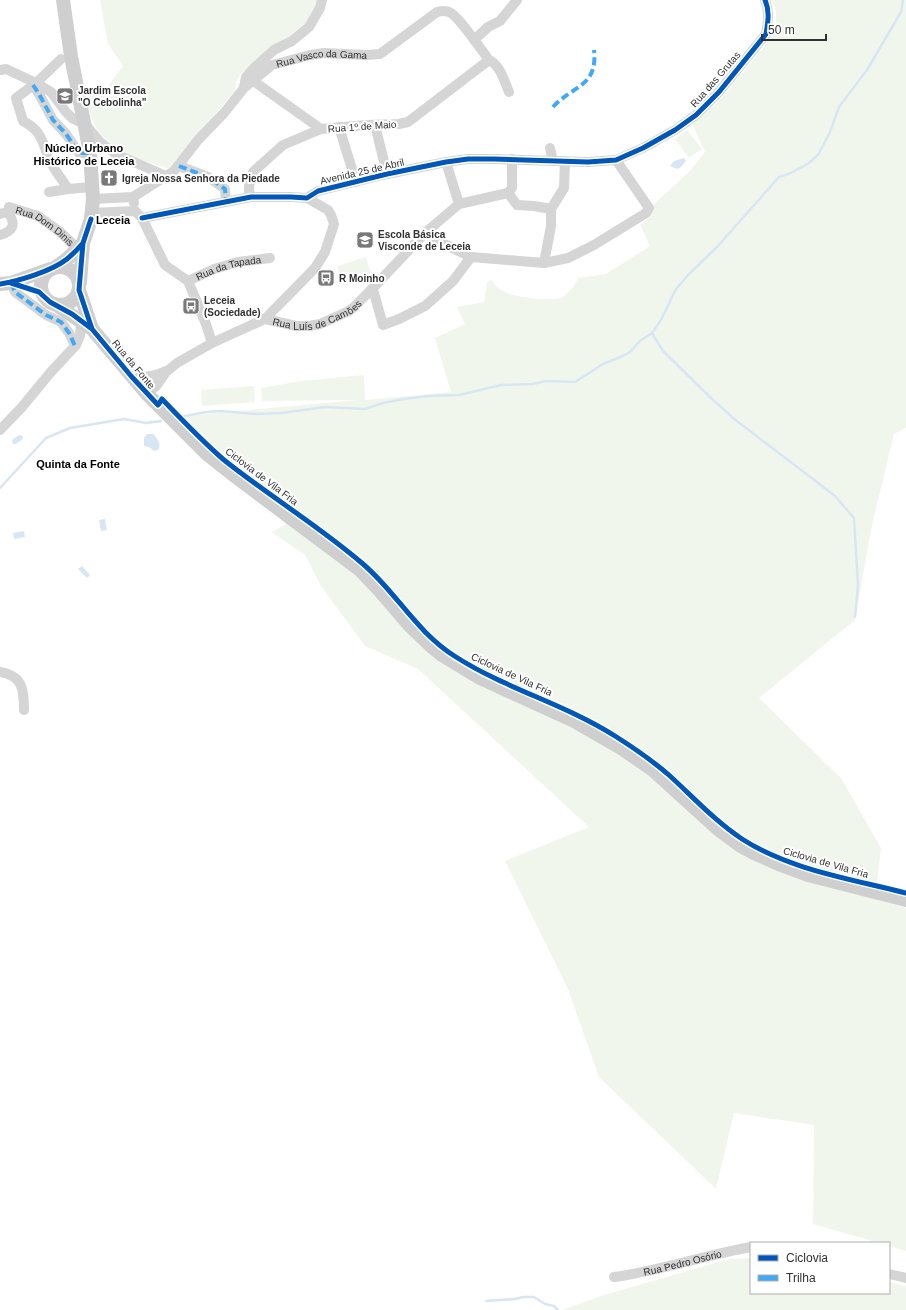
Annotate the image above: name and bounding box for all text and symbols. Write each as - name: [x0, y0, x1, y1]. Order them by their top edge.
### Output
- scale bar: [762, 16, 826, 42]
- text: 50 m: [768, 23, 795, 37]
- street label: Rua Vasco da Gama: [275, 48, 368, 70]
- street label: Rua das Grutas: [688, 49, 743, 109]
- place label: Jardim Escola "O Cebolinha": [78, 85, 147, 108]
- school or university icon: Jardim Escola "O Cebolinha": [55, 86, 75, 106]
- street label: Rua 1º de Maio: [327, 119, 397, 134]
- district label: Núcleo Urbano Histórico de Leceia: [34, 142, 135, 167]
- street label: Avenida 25 de Abril: [319, 156, 405, 187]
- church icon: Igreja Nossa Senhora da Piedade: [99, 168, 119, 188]
- place label: Igreja Nossa Senhora da Piedade: [122, 173, 280, 184]
- street label: Rua Dom Dinis: [14, 204, 76, 248]
- district label: Leceia: [96, 214, 131, 226]
- place label: Escola Básica Visconde de Leceia: [378, 229, 471, 252]
- school or university icon: Escola Básica Visconde de Leceia: [355, 230, 375, 250]
- street label: Rua da Tapada: [194, 254, 262, 283]
- bus stop icon: R Moinho: [316, 268, 336, 288]
- place label: R Moinho: [339, 273, 385, 284]
- place label: Leceia (Sociedade): [204, 295, 261, 318]
- bus stop icon: Leceia (Sociedade): [181, 296, 201, 316]
- street label: Rua Luís de Camões: [271, 298, 364, 332]
- street label: Rua da Fonte: [110, 338, 158, 391]
- street label: Ciclovia de Vila Fria: [223, 445, 301, 508]
- district label: Quinta da Fonte: [36, 458, 120, 470]
- street label: Ciclovia de Vila Fria: [470, 651, 554, 698]
- street label: Ciclovia de Vila Fria: [782, 845, 870, 880]
- legend: [750, 1242, 890, 1294]
- street label: Rua Pedro Osório: [642, 1248, 723, 1278]
- text: Ciclovia: [786, 1251, 828, 1265]
- text: Trilha: [786, 1271, 816, 1285]

